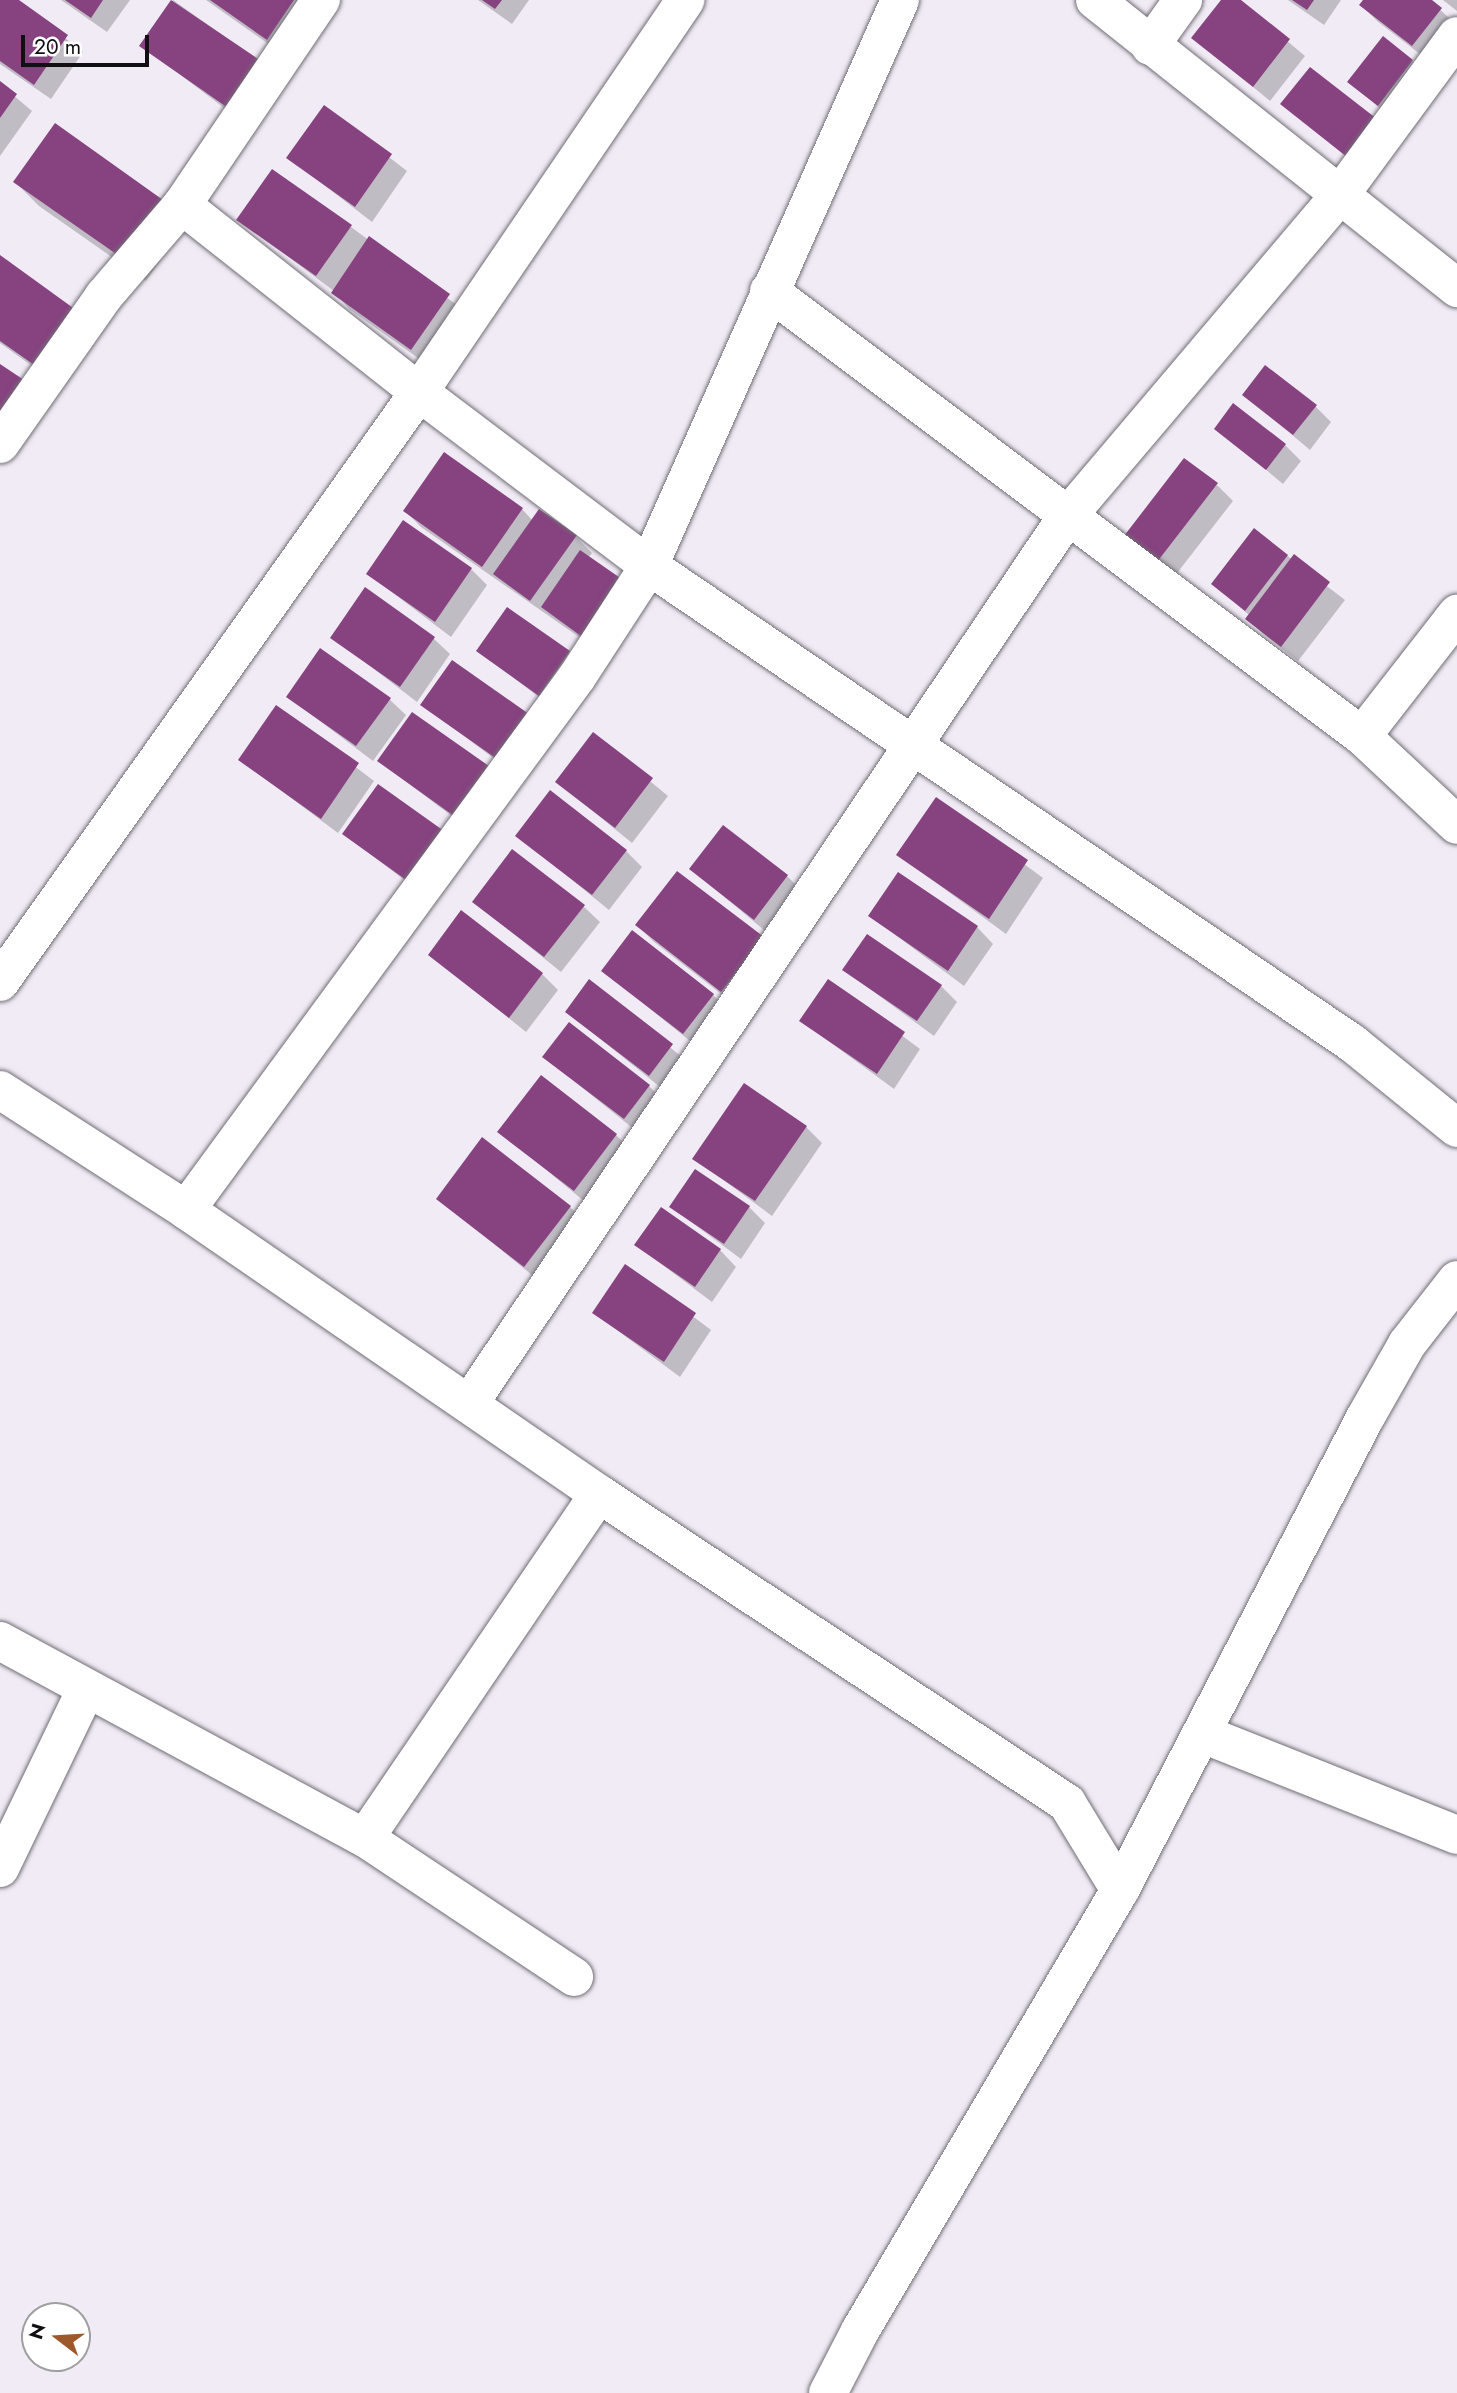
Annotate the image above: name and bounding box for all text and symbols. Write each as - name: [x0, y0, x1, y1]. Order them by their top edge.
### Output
- scale bar: [24, 21, 152, 65]
- text: 20 m: [34, 32, 81, 62]
- north arrow: [21, 2302, 91, 2372]
- text: N: [22, 2320, 52, 2342]

